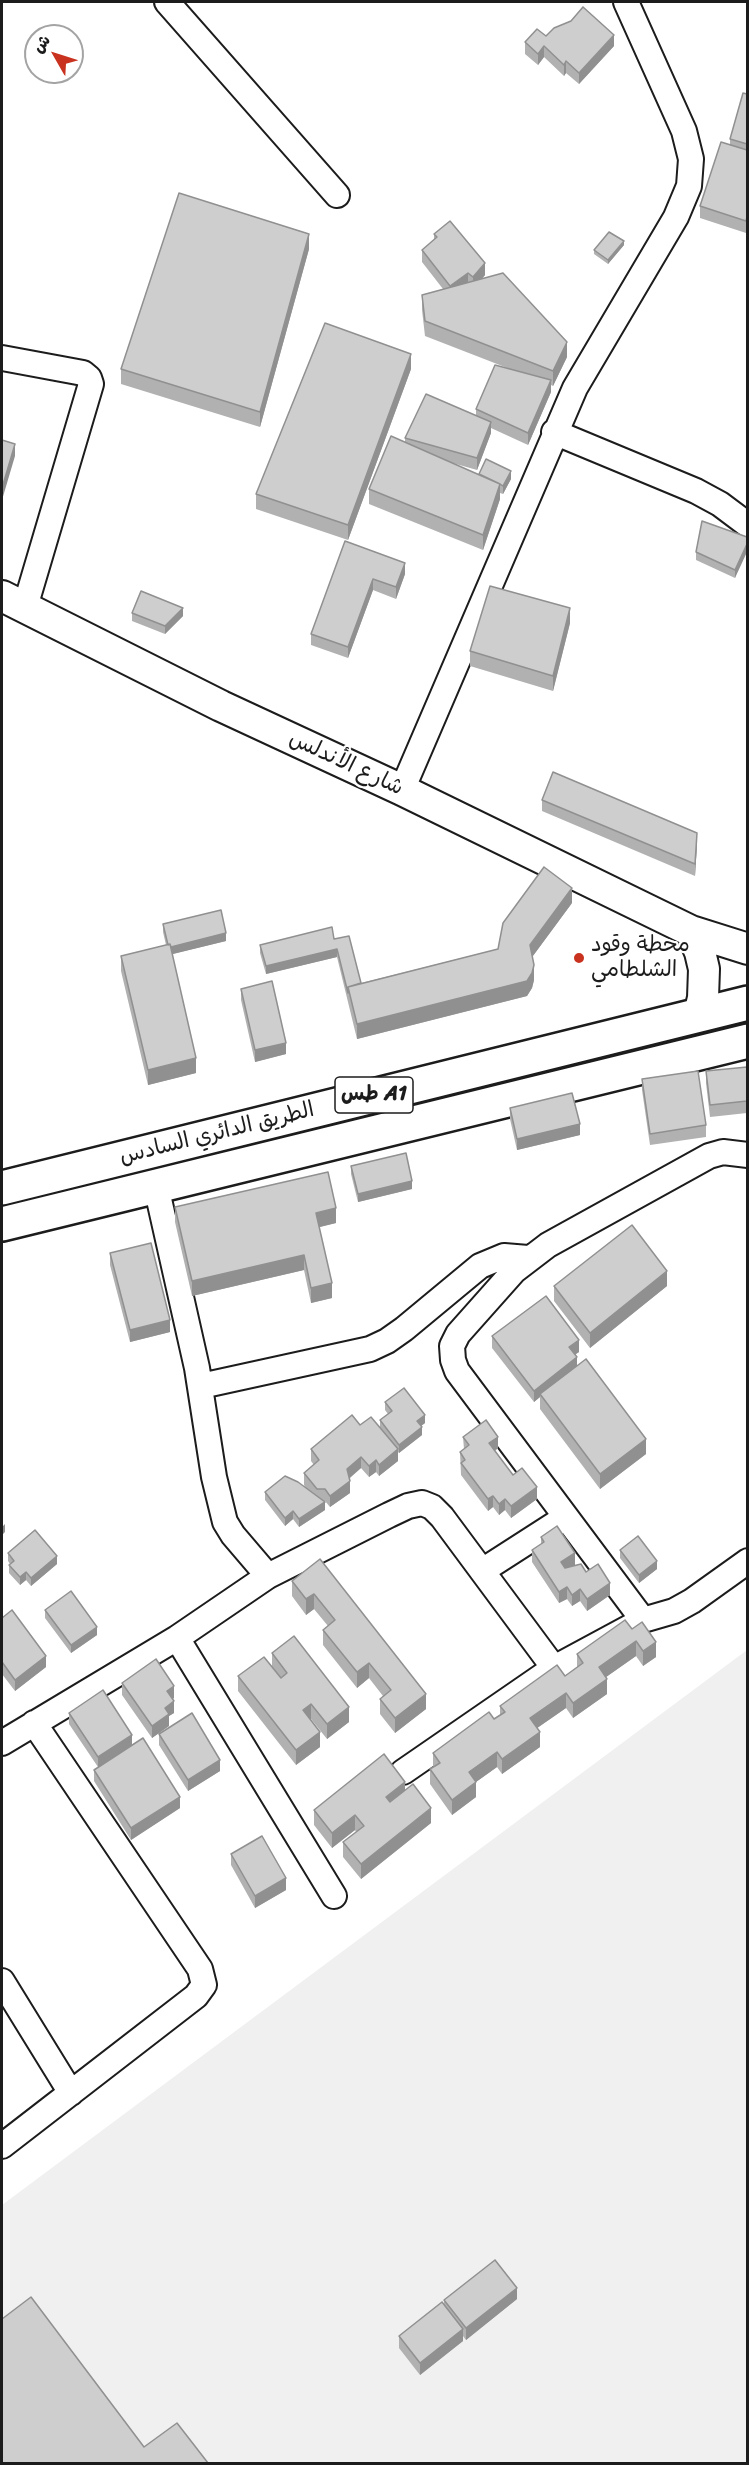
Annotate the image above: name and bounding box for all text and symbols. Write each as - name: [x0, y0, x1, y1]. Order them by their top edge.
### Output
- north arrow: [24, 24, 84, 84]
- text: ش: [24, 28, 58, 60]
- street label: شارع الأندلس: [285, 726, 407, 802]
- place label: محطة وقود الشلطامي: [591, 932, 690, 984]
- marker: محطة وقود الشلطامي: [572, 951, 586, 965]
- road number: طس A1: [335, 1077, 413, 1113]
- street label: الطريق الدائري السادس: [117, 1097, 317, 1171]

